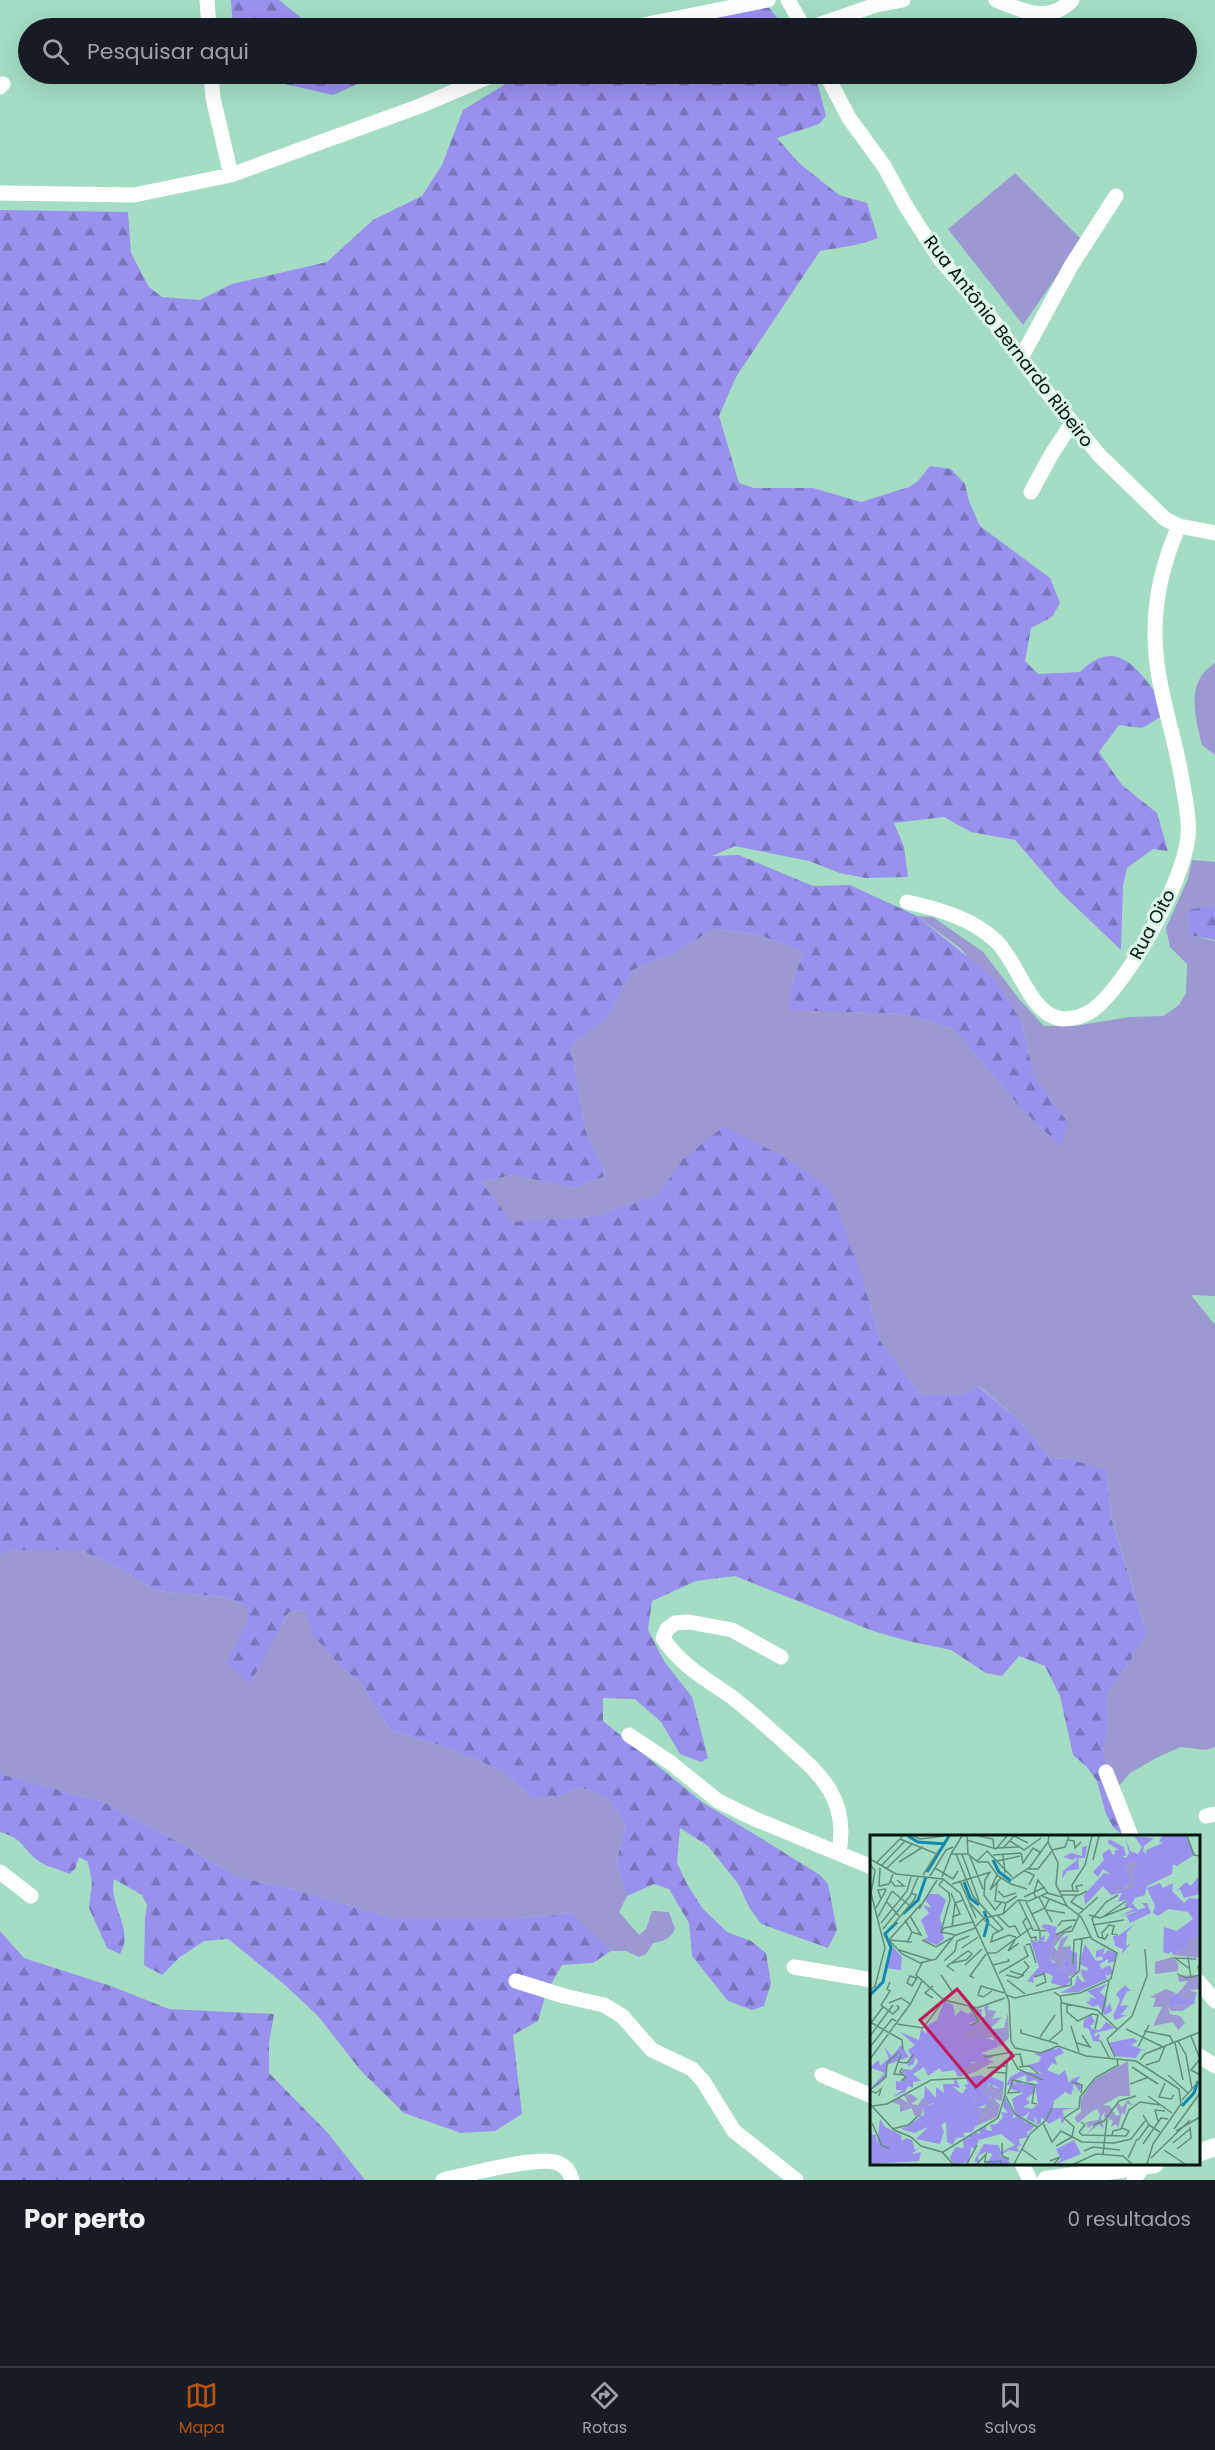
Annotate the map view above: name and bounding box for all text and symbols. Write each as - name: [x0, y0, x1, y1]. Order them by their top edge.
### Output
- search box: [18, 18, 1197, 84]
- icon: search: [39, 35, 72, 68]
- text: Pesquisar aqui: [87, 36, 249, 67]
- street label: Rua Antônio Bernardo Ribeiro: [918, 230, 1100, 452]
- street label: Rua Oito: [1123, 885, 1181, 963]
- inset map: [870, 1835, 1200, 2165]
- text: Por perto: [24, 2201, 145, 2237]
- text: 0 resultados: [1068, 2205, 1191, 2233]
- tab: Mapa: [179, 2379, 225, 2440]
- tab: Rotas: [582, 2379, 627, 2440]
- tab: Salvos: [985, 2379, 1036, 2440]

